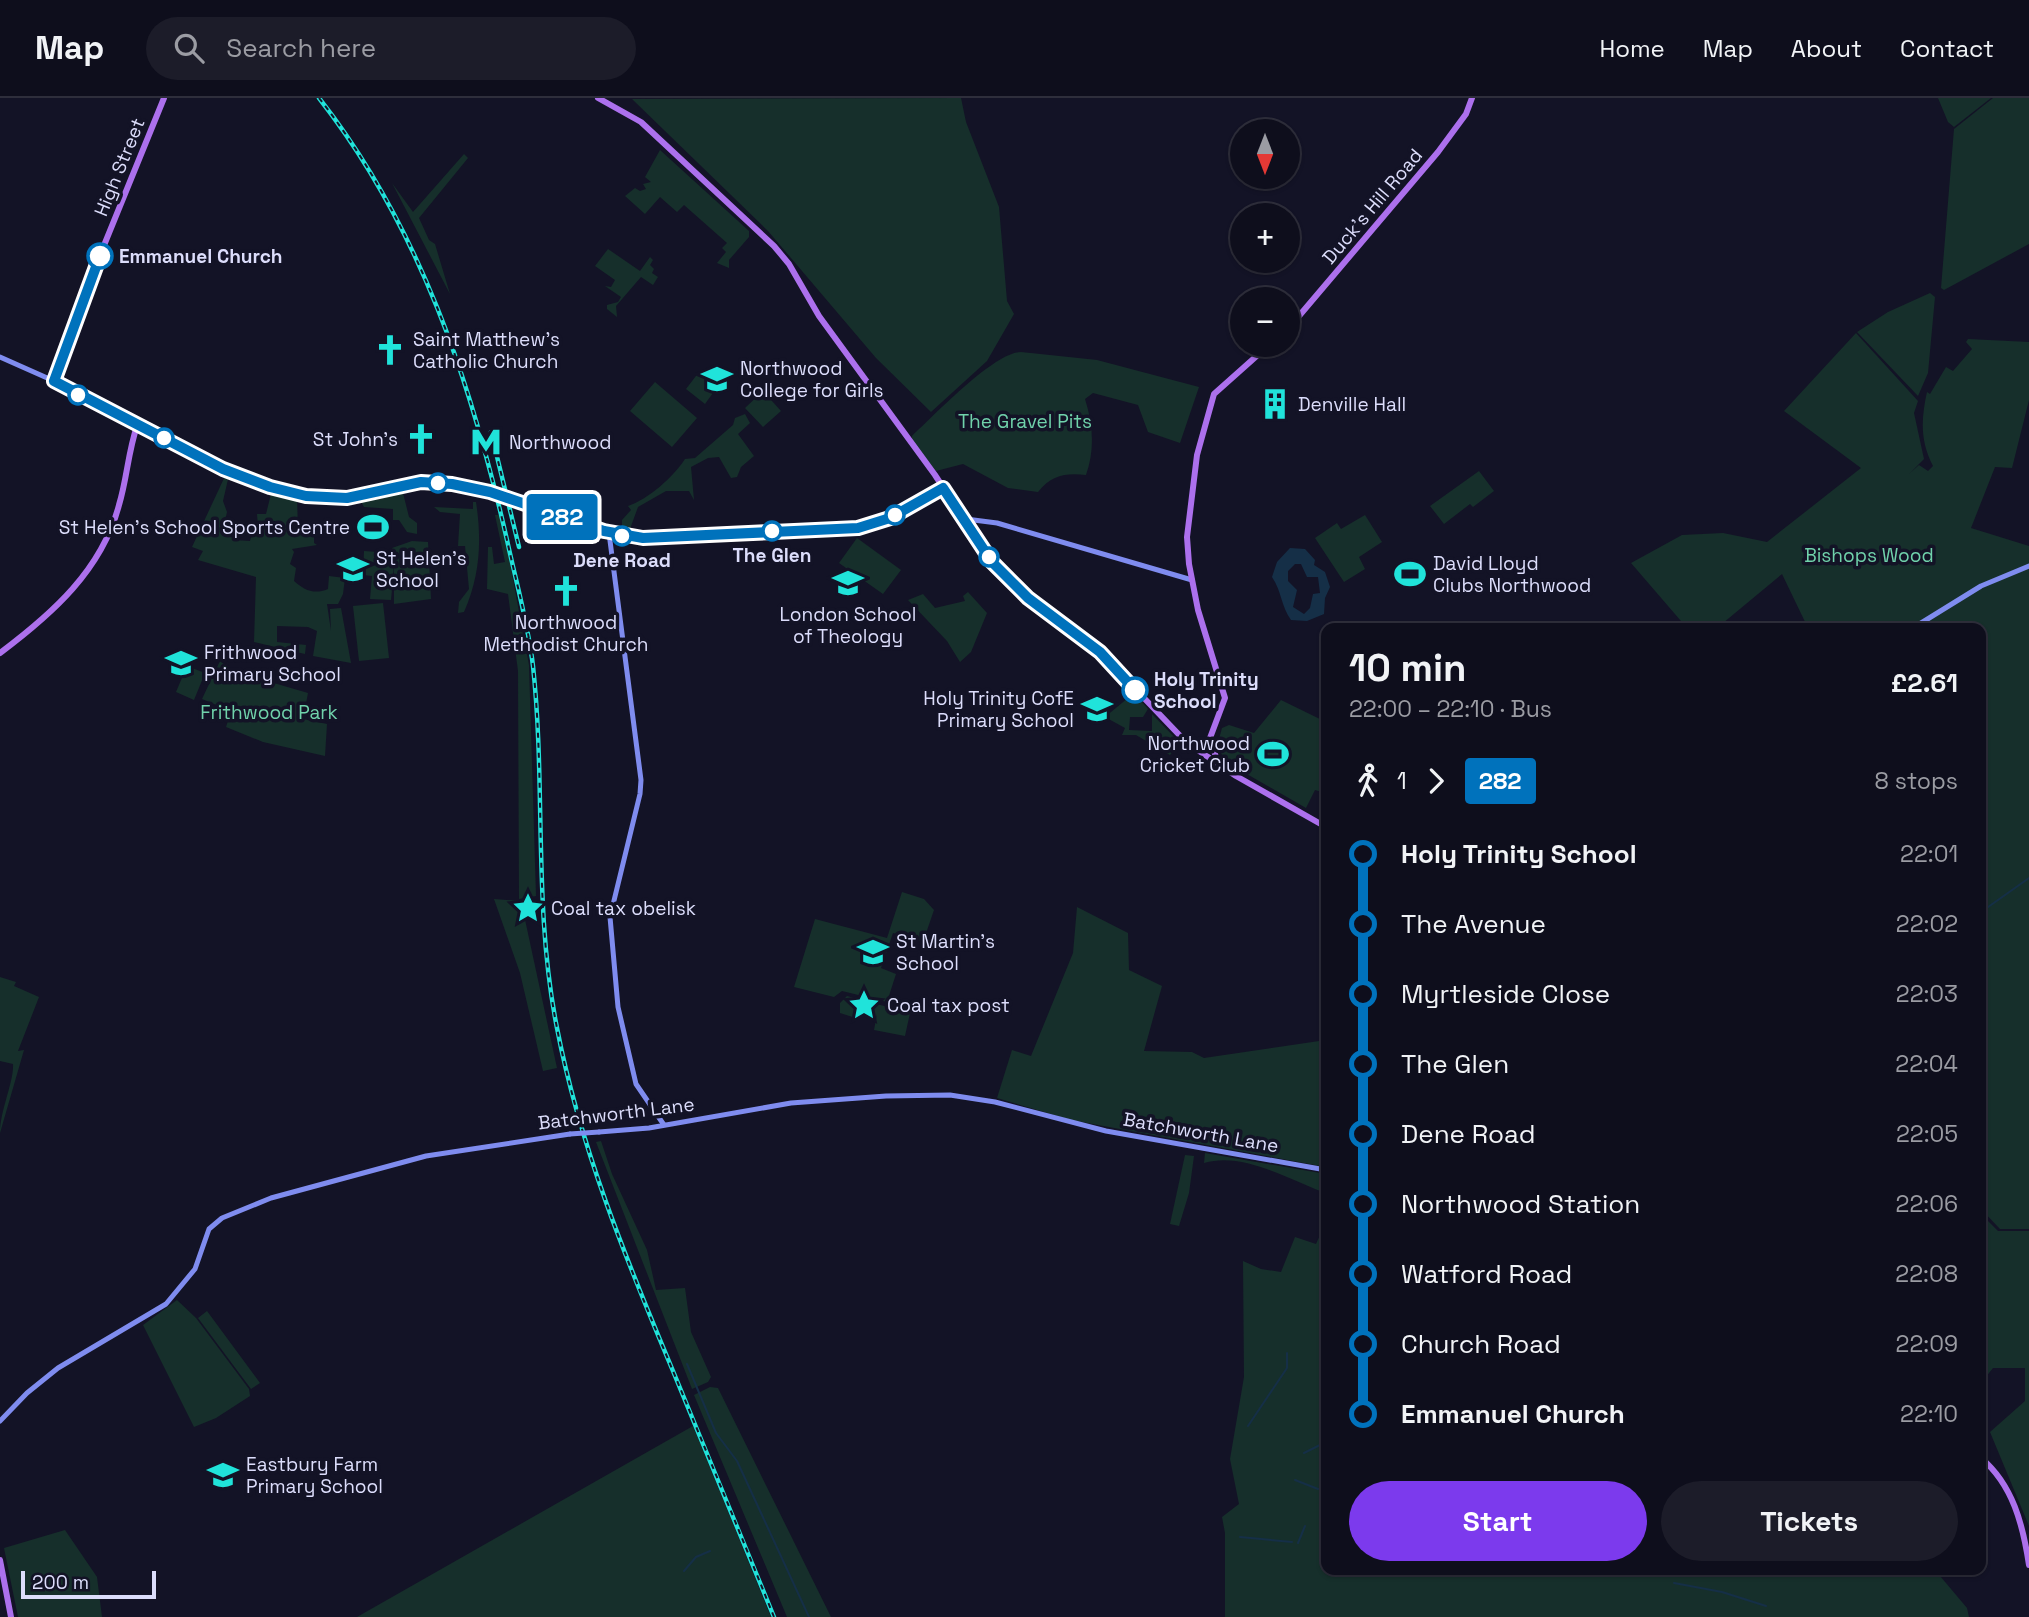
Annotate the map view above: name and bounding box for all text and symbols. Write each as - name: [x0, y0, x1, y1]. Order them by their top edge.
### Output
- search box: [146, 17, 636, 80]
- text: Map: [35, 27, 104, 69]
- icon: search: [170, 29, 208, 67]
- text: Search here: [226, 31, 376, 65]
- text: Home: [1599, 33, 1665, 64]
- text: Map: [1703, 33, 1753, 64]
- text: About: [1791, 33, 1862, 64]
- text: Contact: [1900, 33, 1994, 64]
- street label: High Street: [88, 114, 151, 220]
- north arrow: [1230, 119, 1300, 189]
- map controls: [1230, 119, 1300, 357]
- street label: Duck's Hill Road: [1317, 143, 1428, 269]
- button: +: [1230, 203, 1300, 273]
- marker: Emmanuel Church: [87, 243, 113, 269]
- place label: Emmanuel Church: [119, 244, 283, 269]
- button: −: [1230, 287, 1300, 357]
- place label: Saint Matthew's Catholic Church: [413, 327, 560, 374]
- church icon: Saint Matthew's Catholic Church: [373, 333, 407, 367]
- place label: Northwood College for Girls: [740, 356, 884, 403]
- school or university icon: Northwood College for Girls: [700, 362, 734, 396]
- unlabelled marker: [68, 385, 88, 405]
- building icon: Denville Hall: [1258, 387, 1292, 421]
- place label: Denville Hall: [1298, 392, 1406, 417]
- park label: The Gravel Pits: [958, 409, 1092, 434]
- church icon: St John's: [404, 422, 438, 456]
- metro station icon: Northwood: [469, 425, 503, 459]
- place label: St John's: [313, 427, 398, 452]
- unlabelled marker: [154, 428, 174, 448]
- place label: Northwood: [509, 430, 612, 455]
- unlabelled marker: [428, 473, 448, 493]
- line badge: 282: [522, 494, 602, 540]
- text: 282: [541, 501, 583, 532]
- unlabelled marker: [885, 505, 905, 525]
- sports icon: St Helen's School Sports Centre: [356, 510, 390, 544]
- place label: St Helen's School Sports Centre: [59, 515, 350, 540]
- marker: The Glen: [762, 521, 782, 541]
- marker: Dene Road: [612, 526, 632, 546]
- place label: The Glen: [733, 543, 811, 568]
- park label: Bishops Wood: [1804, 543, 1934, 568]
- place label: St Helen's School: [376, 546, 467, 593]
- unlabelled marker: [979, 547, 999, 567]
- place label: Dene Road: [573, 548, 671, 573]
- place label: David Lloyd Clubs Northwood: [1433, 551, 1591, 598]
- school or university icon: St Helen's School: [336, 552, 370, 586]
- sports icon: David Lloyd Clubs Northwood: [1393, 557, 1427, 591]
- school or university icon: London School of Theology: [831, 566, 865, 600]
- church icon: Northwood Methodist Church: [549, 574, 583, 608]
- place label: London School of Theology: [780, 602, 917, 649]
- place label: Northwood Methodist Church: [484, 610, 648, 657]
- place label: Frithwood Primary School: [204, 640, 341, 687]
- text: 10 min: [1349, 644, 1466, 692]
- school or university icon: Frithwood Primary School: [164, 646, 198, 680]
- text: £2.61: [1891, 666, 1958, 700]
- place label: Holy Trinity School: [1154, 667, 1259, 714]
- marker: Holy Trinity School: [1122, 677, 1148, 703]
- place label: Holy Trinity CofE Primary School: [923, 686, 1074, 733]
- school or university icon: Holy Trinity CofE Primary School: [1080, 692, 1114, 726]
- text: 22:00 – 22:10 · Bus: [1349, 694, 1552, 724]
- park label: Frithwood Park: [200, 700, 338, 725]
- place label: Northwood Cricket Club: [1140, 731, 1250, 778]
- sports icon: Northwood Cricket Club: [1256, 737, 1290, 771]
- icon: walk: [1349, 762, 1387, 800]
- icon: forward: [1417, 762, 1455, 800]
- text: 282: [1479, 765, 1522, 796]
- text: 1: [1397, 766, 1407, 796]
- text: 8 stops: [1875, 766, 1958, 796]
- text: Holy Trinity School: [1401, 837, 1637, 871]
- text: 22:01: [1900, 839, 1958, 869]
- place icon: Coal tax obelisk: [511, 891, 545, 925]
- place label: Coal tax obelisk: [551, 896, 696, 921]
- text: The Avenue: [1401, 907, 1546, 941]
- text: 22:02: [1896, 909, 1958, 939]
- place label: St Martin's School: [896, 929, 995, 976]
- school or university icon: St Martin's School: [856, 935, 890, 969]
- text: Myrtleside Close: [1401, 977, 1610, 1011]
- text: 22:03: [1896, 979, 1958, 1009]
- place icon: Coal tax post: [847, 988, 881, 1022]
- place label: Coal tax post: [887, 993, 1010, 1018]
- text: The Glen: [1401, 1047, 1509, 1081]
- text: 22:04: [1895, 1049, 1958, 1079]
- street label: Batchworth Lane: [536, 1091, 696, 1136]
- street label: Batchworth Lane: [1121, 1106, 1281, 1158]
- text: Dene Road: [1401, 1117, 1535, 1151]
- text: 22:05: [1896, 1119, 1958, 1149]
- text: Northwood Station: [1401, 1187, 1640, 1221]
- text: 22:06: [1896, 1189, 1958, 1219]
- text: Watford Road: [1401, 1257, 1572, 1291]
- text: 22:08: [1895, 1259, 1958, 1289]
- text: Church Road: [1401, 1327, 1561, 1361]
- text: 22:09: [1896, 1329, 1958, 1359]
- text: Emmanuel Church: [1401, 1397, 1625, 1431]
- text: 22:10: [1900, 1399, 1958, 1429]
- place label: Eastbury Farm Primary School: [246, 1452, 383, 1499]
- school or university icon: Eastbury Farm Primary School: [206, 1458, 240, 1492]
- button: Start: [1349, 1481, 1647, 1561]
- button: Tickets: [1661, 1481, 1958, 1561]
- scale bar: [21, 1568, 156, 1600]
- text: 200 m: [32, 1570, 89, 1595]

